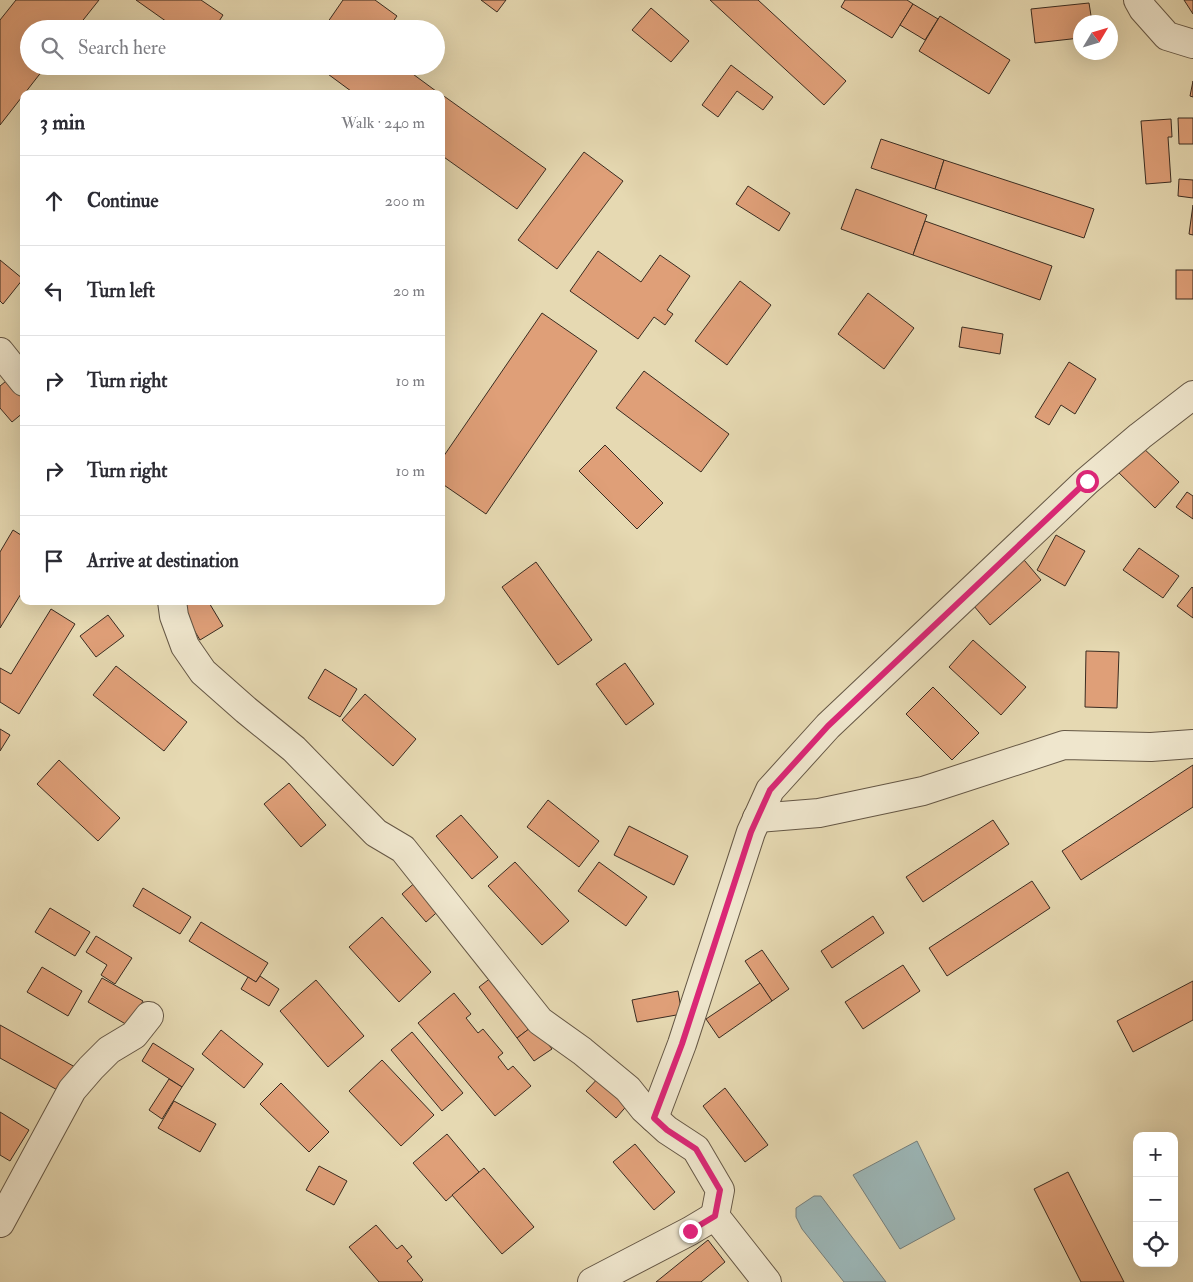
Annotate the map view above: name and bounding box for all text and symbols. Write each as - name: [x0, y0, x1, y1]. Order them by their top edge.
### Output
- north arrow: [1073, 15, 1118, 60]
- search box: [20, 20, 445, 75]
- icon: search: [38, 34, 66, 62]
- text: Search here: [78, 36, 166, 60]
- text: 3 min: [40, 109, 85, 136]
- text: Walk · 240 m: [341, 113, 425, 133]
- icon: ahead: [40, 187, 68, 215]
- text: Continue: [87, 189, 158, 213]
- text: 200 m: [385, 191, 425, 211]
- icon: left: [40, 277, 68, 305]
- text: Turn left: [87, 279, 155, 303]
- text: 20 m: [393, 281, 425, 301]
- icon: right: [40, 367, 68, 395]
- text: Turn right: [87, 369, 167, 393]
- text: 10 m: [395, 371, 425, 391]
- icon: right: [40, 457, 68, 485]
- text: Turn right: [87, 459, 167, 483]
- text: 10 m: [395, 461, 425, 481]
- route start: [1076, 470, 1099, 493]
- icon: arrive: [40, 547, 68, 575]
- text: Arrive at destination: [87, 549, 239, 573]
- map controls: [1133, 1132, 1178, 1267]
- button: +: [1133, 1132, 1178, 1177]
- button: −: [1133, 1177, 1178, 1222]
- route end: [679, 1220, 702, 1243]
- button: locate: [1133, 1222, 1178, 1267]

